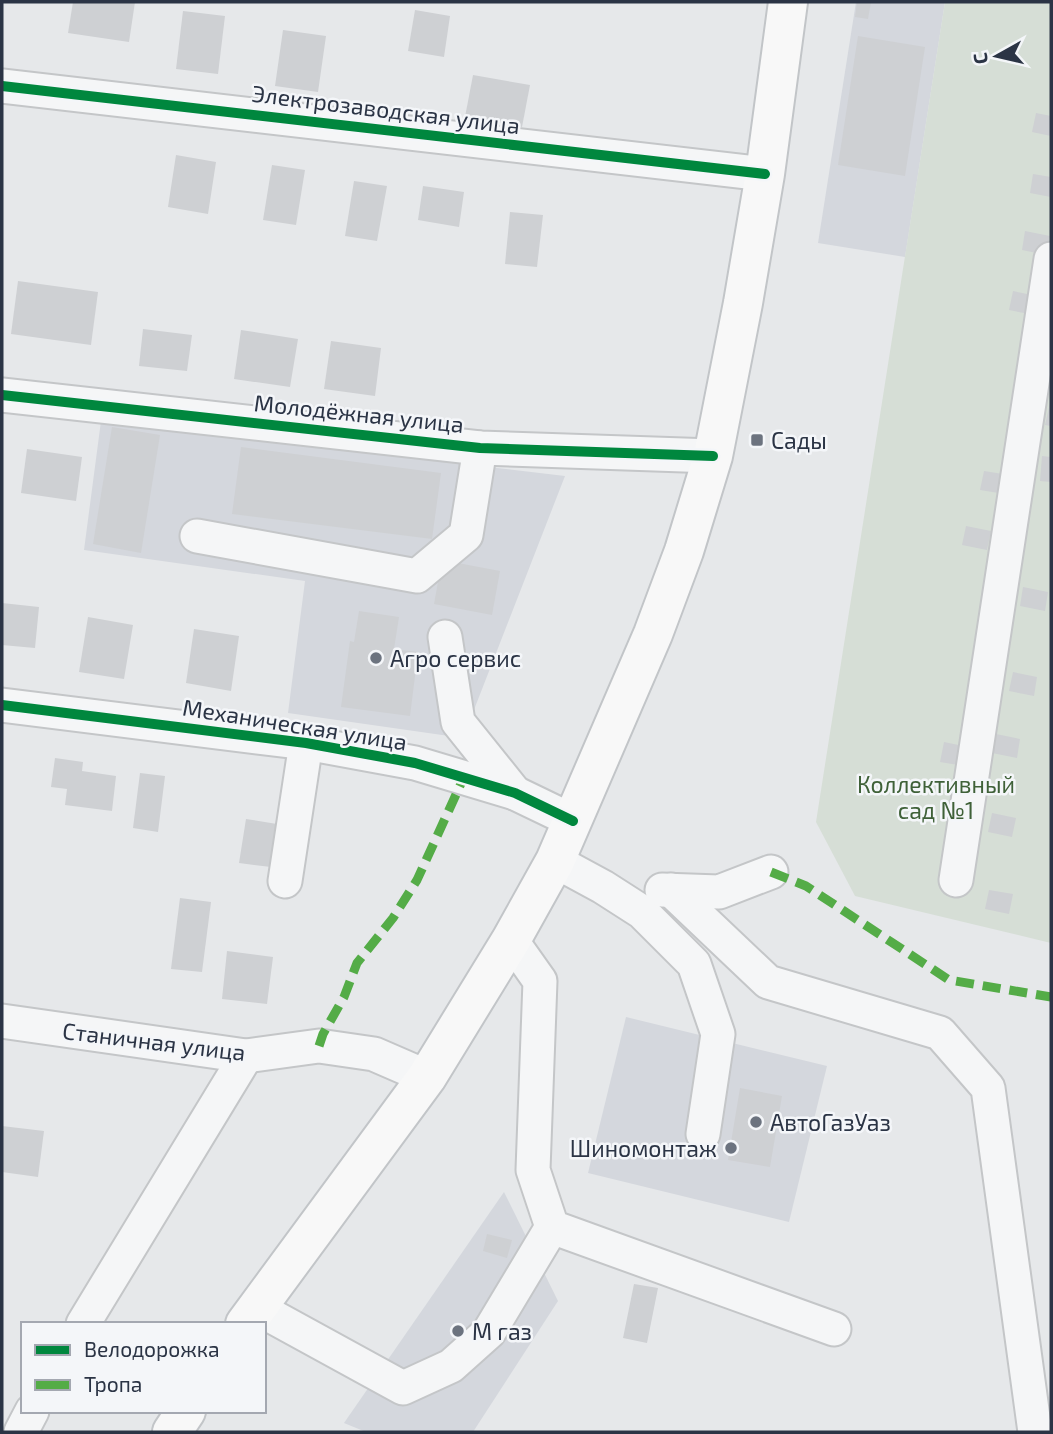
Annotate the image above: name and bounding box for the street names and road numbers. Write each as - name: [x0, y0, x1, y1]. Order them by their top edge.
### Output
- street label: Электрозаводская улица: [250, 79, 522, 140]
- street label: Молодёжная улица: [253, 388, 465, 439]
- street label: Механическая улица: [181, 692, 409, 757]
- street label: Станичная улица: [61, 1016, 247, 1067]

